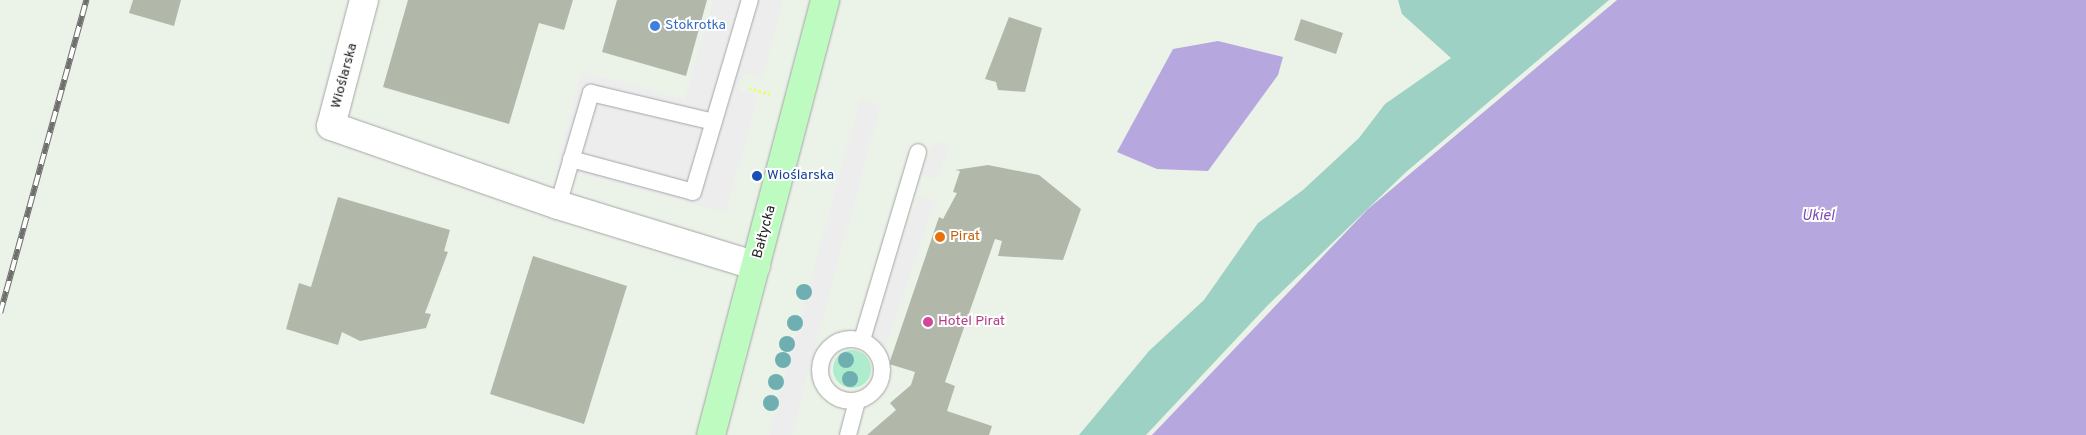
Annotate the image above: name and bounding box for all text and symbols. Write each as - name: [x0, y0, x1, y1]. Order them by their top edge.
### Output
- place label: Stokrotka: [665, 18, 726, 34]
- marker: Stokrotka: [649, 20, 661, 32]
- street label: Wioślarska: [328, 41, 362, 111]
- place label: Wioślarska: [767, 168, 834, 184]
- marker: Wioślarska: [751, 170, 763, 182]
- street label: Bałtycka: [750, 204, 780, 260]
- water label: Ukiel: [1802, 208, 1834, 226]
- place label: Pirat: [950, 229, 980, 245]
- marker: Pirat: [934, 231, 946, 243]
- place label: Hotel Pirat: [938, 314, 1005, 330]
- marker: Hotel Pirat: [922, 316, 934, 328]

